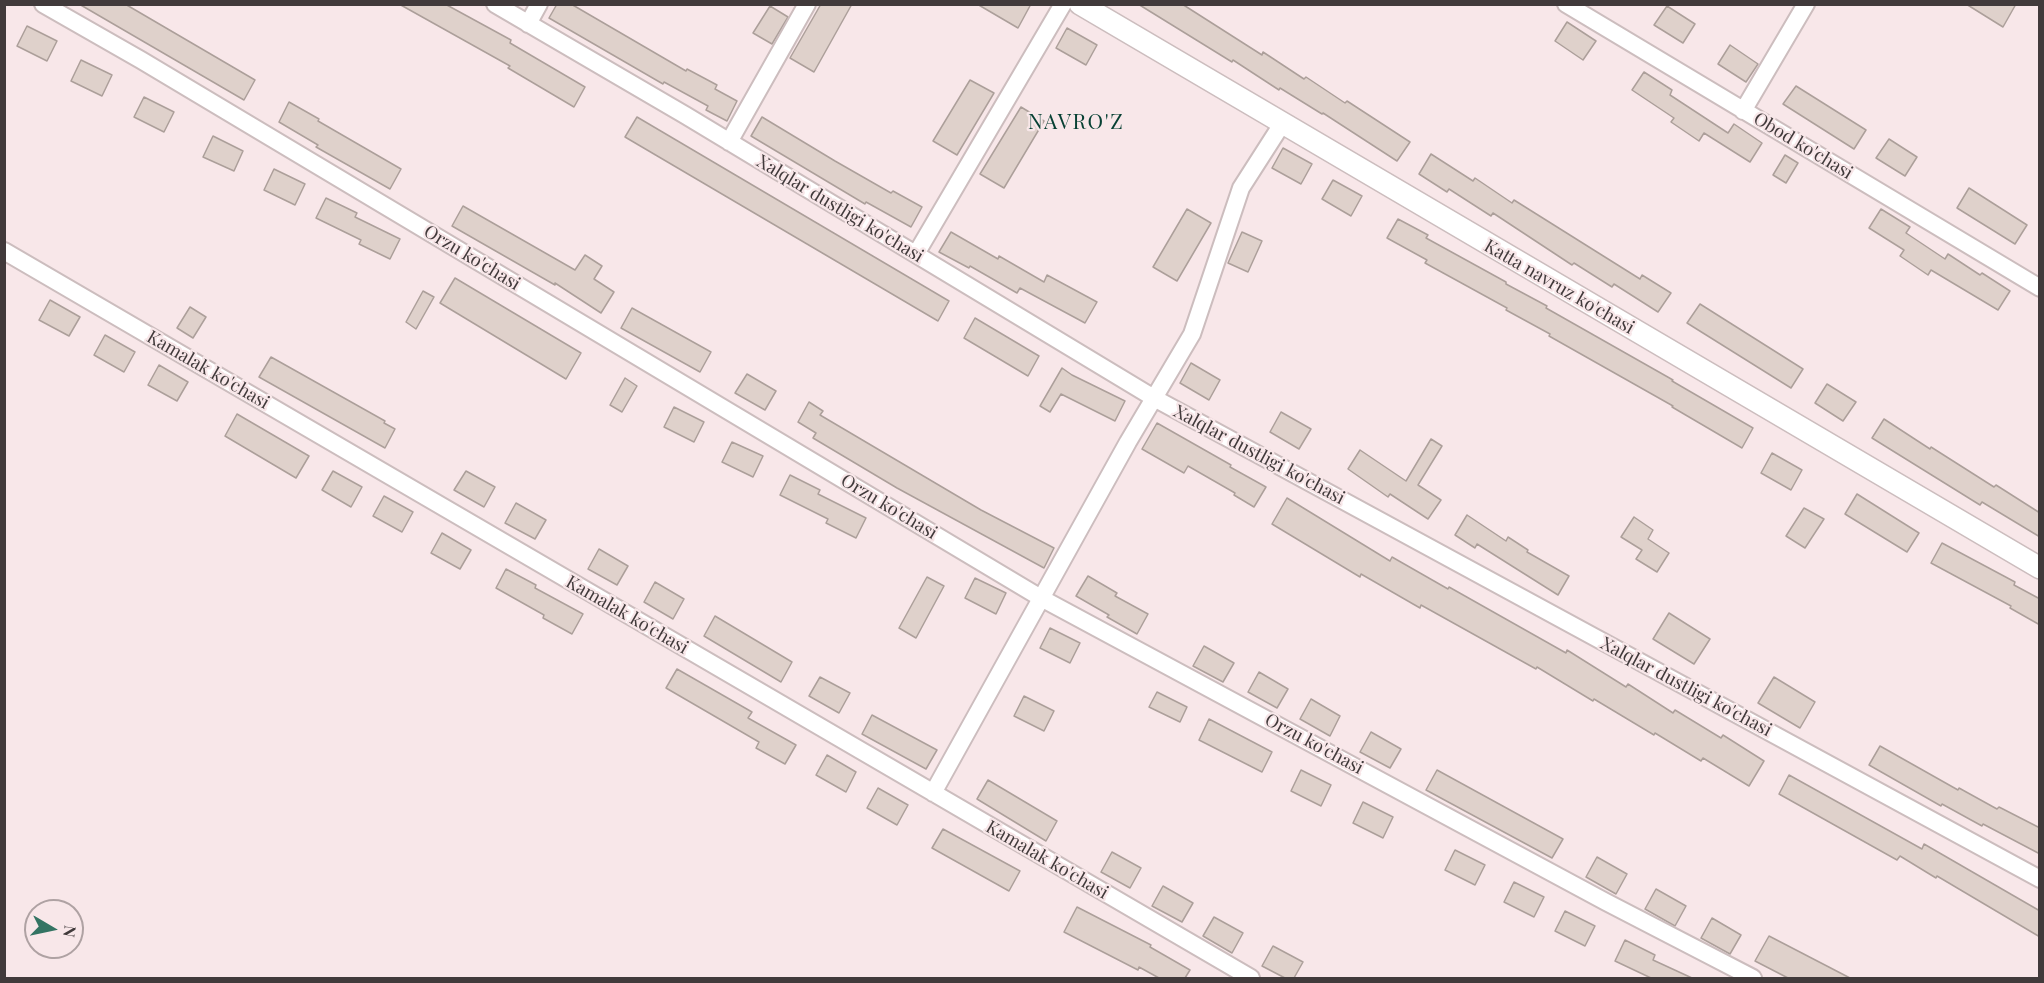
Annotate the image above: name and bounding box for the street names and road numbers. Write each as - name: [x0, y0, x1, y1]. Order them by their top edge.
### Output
- street label: Obod ko'chasi: [1749, 108, 1857, 184]
- street label: Xalqlar dustligi ko'chasi: [753, 151, 927, 267]
- street label: Orzu ko'chasi: [420, 221, 524, 295]
- street label: Katta navruz ko'chasi: [1480, 235, 1638, 339]
- street label: Kamalak ko'chasi: [143, 326, 273, 414]
- street label: Xalqlar dustligi ko'chasi: [1170, 401, 1348, 509]
- street label: Orzu ko'chasi: [837, 470, 941, 544]
- street label: Kamalak ko'chasi: [562, 571, 692, 659]
- street label: Xalqlar dustligi ko'chasi: [1597, 633, 1775, 741]
- street label: Orzu ko'chasi: [1261, 709, 1367, 779]
- street label: Kamalak ko'chasi: [982, 816, 1112, 904]

